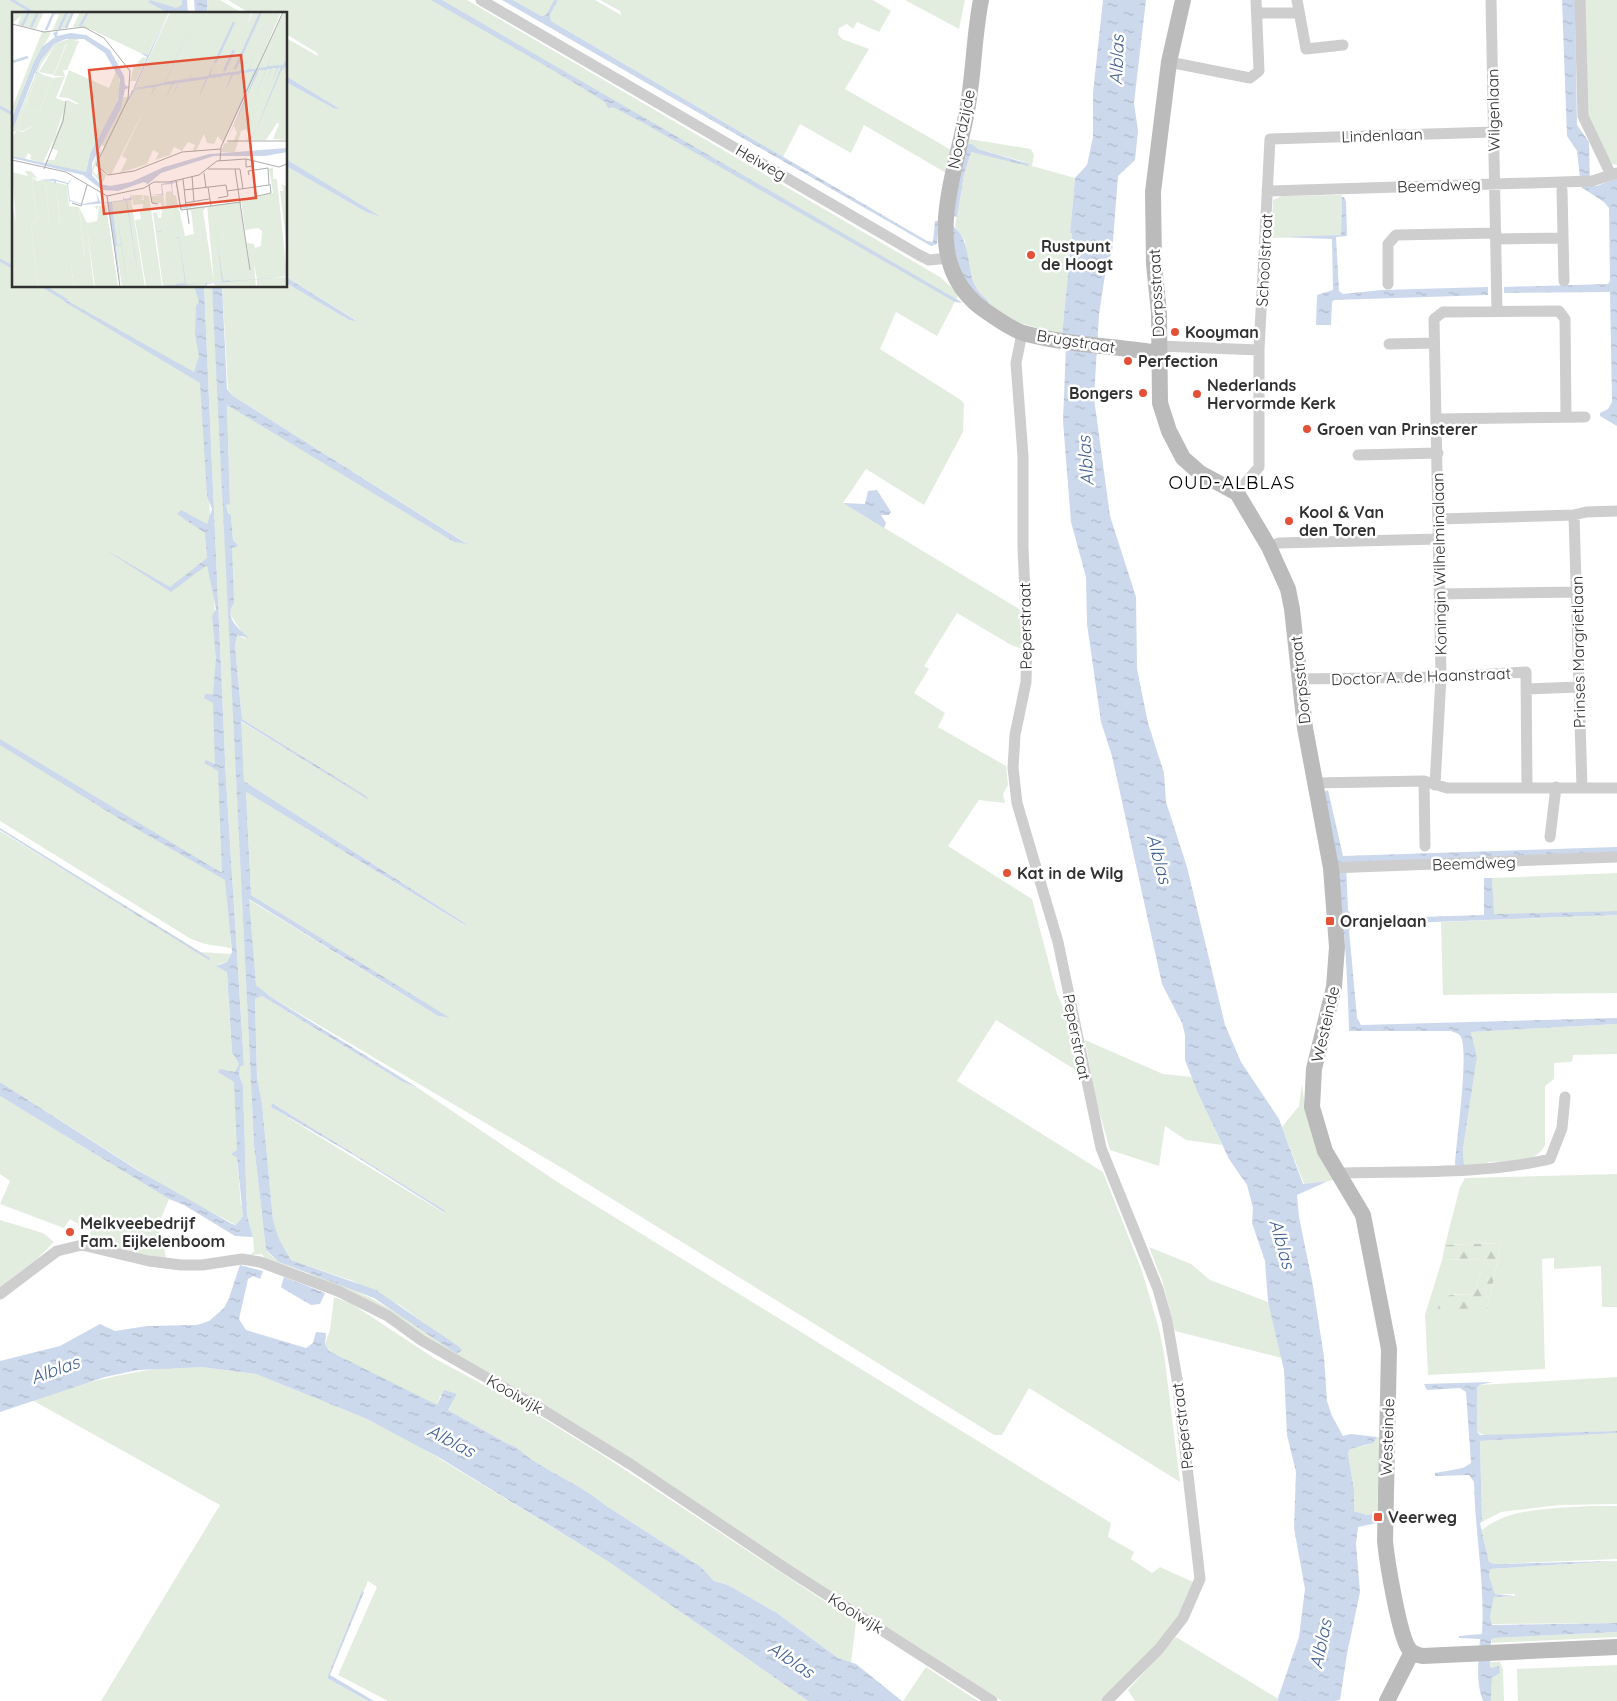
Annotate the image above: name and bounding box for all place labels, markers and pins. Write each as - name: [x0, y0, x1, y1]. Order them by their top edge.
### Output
- place label: Rustpunt de Hoogt: [1041, 236, 1113, 274]
- marker: Rustpunt de Hoogt: [1025, 249, 1037, 261]
- place label: Kooyman: [1185, 322, 1259, 342]
- marker: Kooyman: [1169, 326, 1181, 338]
- place label: Perfection: [1138, 351, 1218, 371]
- marker: Perfection: [1122, 355, 1134, 367]
- place label: Nederlands Hervormde Kerk: [1207, 375, 1336, 413]
- place label: Bongers: [1069, 383, 1133, 403]
- marker: Bongers: [1137, 387, 1149, 399]
- marker: Nederlands Hervormde Kerk: [1191, 388, 1203, 400]
- place label: Groen van Prinsterer: [1317, 419, 1478, 439]
- marker: Groen van Prinsterer: [1301, 423, 1313, 435]
- place label: Kool & Van den Toren: [1299, 502, 1384, 540]
- marker: Kool & Van den Toren: [1283, 515, 1295, 527]
- place label: Kat in de Wilg: [1017, 863, 1124, 883]
- marker: Kat in de Wilg: [1001, 867, 1013, 879]
- place label: Oranjelaan: [1340, 911, 1426, 931]
- marker: Oranjelaan: [1324, 915, 1336, 927]
- place label: Melkveebedrijf Fam. Eijkelenboom: [80, 1213, 225, 1251]
- marker: Melkveebedrijf Fam. Eijkelenboom: [64, 1226, 76, 1238]
- place label: Veerweg: [1388, 1507, 1457, 1527]
- marker: Veerweg: [1372, 1511, 1384, 1523]

